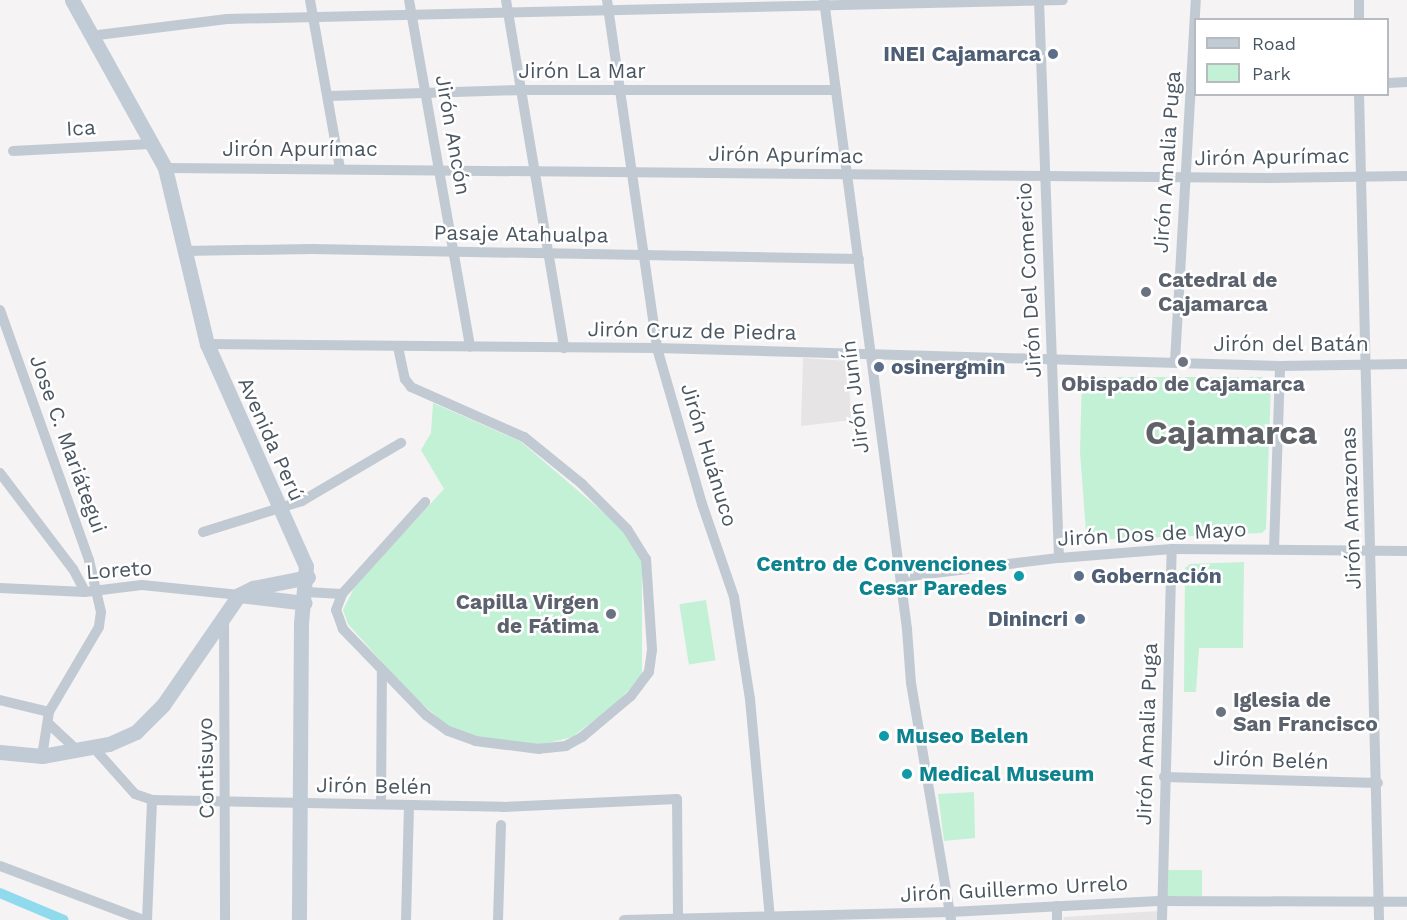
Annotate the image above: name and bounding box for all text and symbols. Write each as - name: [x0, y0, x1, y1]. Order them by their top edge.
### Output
- legend: [1194, 18, 1389, 96]
- text: Road: [1252, 33, 1296, 54]
- place label: INEI Cajamarca: [883, 41, 1041, 67]
- marker: INEI Cajamarca: [1046, 47, 1060, 61]
- street label: Jirón La Mar: [518, 58, 646, 84]
- text: Park: [1252, 63, 1291, 84]
- street label: Jirón Amalia Puga: [1148, 69, 1186, 255]
- street label: Jirón Ancón: [430, 72, 476, 198]
- street label: Ica: [66, 115, 96, 141]
- street label: Jirón Apurímac: [222, 136, 378, 162]
- street label: Jirón Apurímac: [708, 141, 864, 169]
- street label: Jirón Apurímac: [1194, 143, 1350, 171]
- street label: Jirón Del Comercio: [1011, 181, 1047, 379]
- street label: Pasaje Atahualpa: [433, 220, 609, 248]
- place label: Catedral de Cajamarca: [1158, 267, 1278, 317]
- marker: Catedral de Cajamarca: [1139, 285, 1153, 299]
- street label: Jirón Cruz de Piedra: [587, 317, 797, 345]
- street label: Jirón del Batán: [1213, 331, 1369, 357]
- street label: Jirón Junín: [836, 339, 874, 455]
- street label: Jose C. Mariátegui: [24, 352, 112, 536]
- place label: osinergmin: [891, 354, 1006, 380]
- marker: Obispado de Cajamarca: [1176, 355, 1190, 369]
- marker: osinergmin: [872, 360, 886, 374]
- place label: Obispado de Cajamarca: [1061, 371, 1305, 397]
- street label: Avenida Perú: [232, 373, 310, 505]
- street label: Jirón Huánuco: [675, 380, 743, 530]
- district label: Cajamarca: [1145, 413, 1317, 453]
- street label: Jirón Amazonas: [1336, 426, 1366, 590]
- street label: Jirón Dos de Mayo: [1057, 516, 1247, 552]
- place label: Centro de Convenciones Cesar Paredes: [756, 551, 1007, 601]
- street label: Loreto: [85, 555, 153, 585]
- place label: Gobernación: [1091, 563, 1222, 589]
- marker: Centro de Convenciones Cesar Paredes: [1012, 569, 1026, 583]
- marker: Gobernación: [1072, 569, 1086, 583]
- place label: Capilla Virgen de Fátima: [455, 589, 599, 639]
- place label: Dinincri: [988, 606, 1068, 632]
- marker: Capilla Virgen de Fátima: [604, 607, 618, 621]
- marker: Dinincri: [1073, 612, 1087, 626]
- street label: Jirón Amalia Puga: [1131, 642, 1163, 826]
- place label: Iglesia de San Francisco: [1233, 687, 1378, 737]
- marker: Iglesia de San Francisco: [1214, 705, 1228, 719]
- street label: Contisuyo: [193, 717, 219, 819]
- place label: Museo Belen: [896, 723, 1028, 749]
- marker: Museo Belen: [877, 729, 891, 743]
- street label: Jirón Belén: [1213, 745, 1329, 775]
- place label: Medical Museum: [919, 761, 1095, 787]
- marker: Medical Museum: [900, 767, 914, 781]
- street label: Jirón Belén: [316, 772, 432, 800]
- street label: Jirón Guillermo Urrelo: [899, 870, 1129, 908]

